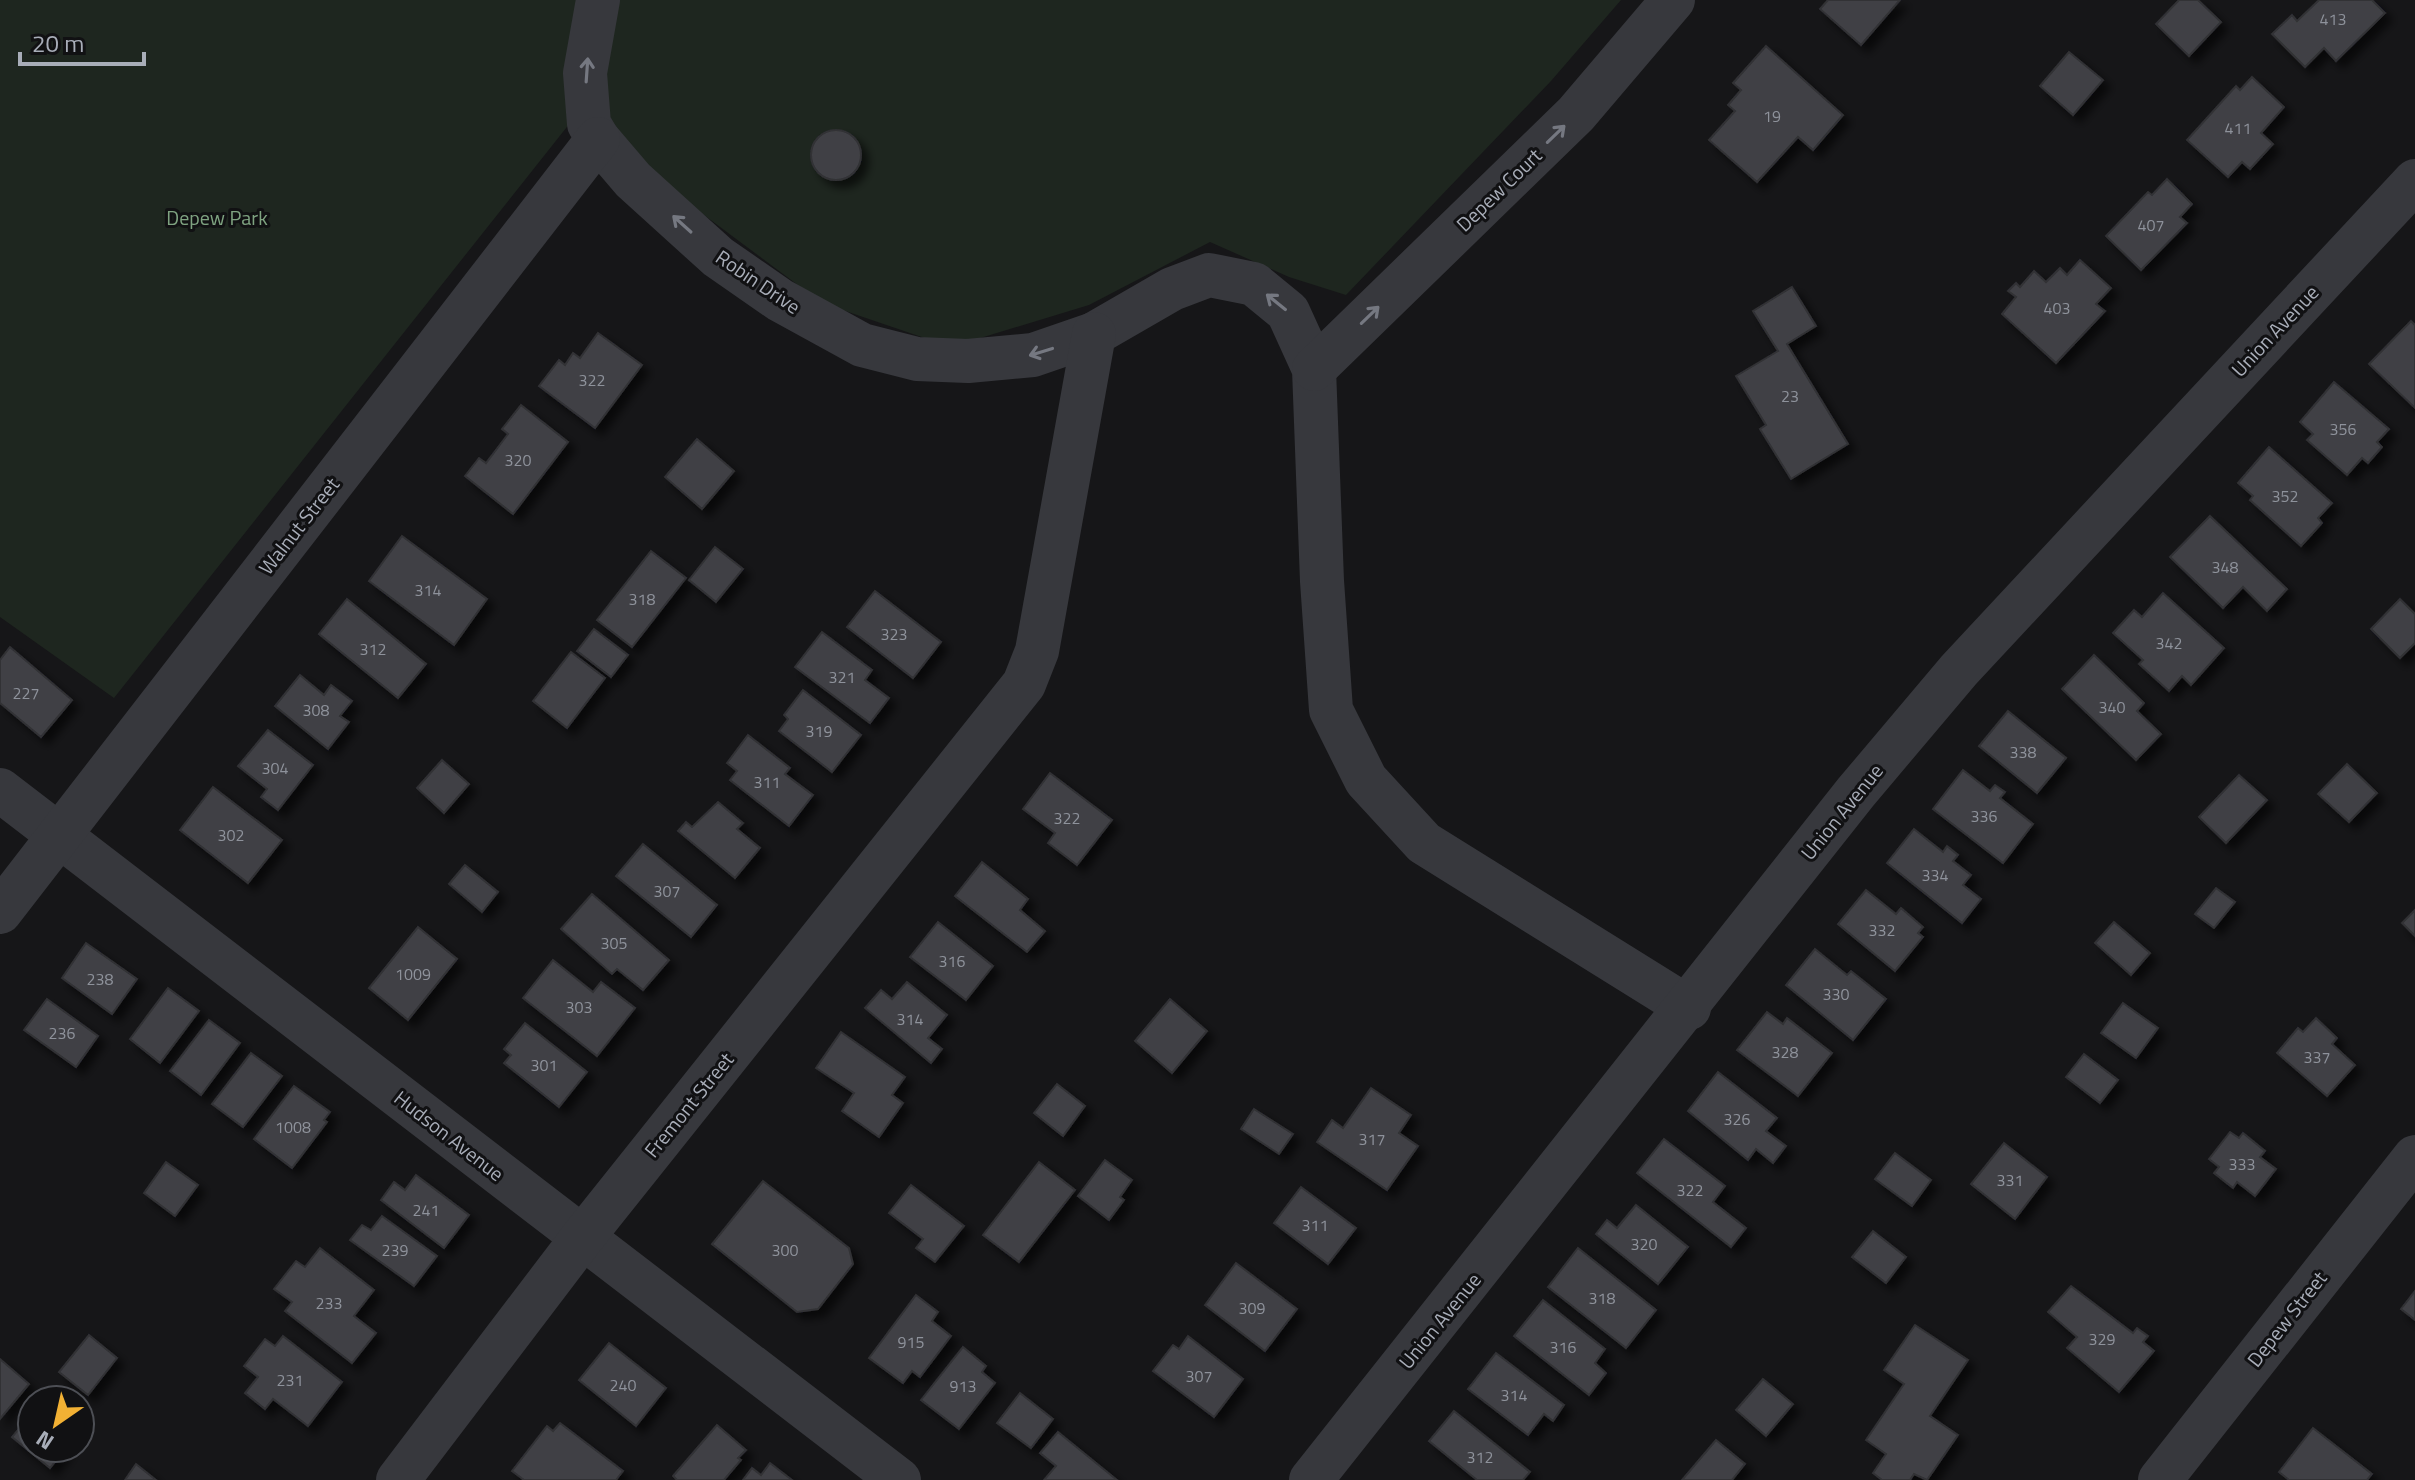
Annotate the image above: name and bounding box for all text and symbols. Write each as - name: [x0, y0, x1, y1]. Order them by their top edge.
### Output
- house number: 413: [2320, 7, 2346, 31]
- scale bar: [20, 16, 144, 66]
- text: 20 m: [32, 25, 84, 61]
- one-way arrow: [580, 57, 595, 84]
- house number: 19: [1763, 104, 1781, 128]
- house number: 411: [2225, 116, 2251, 140]
- one-way arrow: [1546, 124, 1566, 143]
- street label: Depew Court: [1449, 141, 1549, 239]
- park label: Depew Park: [166, 202, 268, 233]
- house number: 407: [2138, 213, 2164, 237]
- one-way arrow: [672, 214, 692, 233]
- street label: Robin Drive: [710, 242, 807, 321]
- street label: Union Avenue: [2224, 278, 2326, 384]
- one-way arrow: [1266, 293, 1287, 311]
- house number: 403: [2044, 296, 2070, 320]
- one-way arrow: [1360, 306, 1379, 325]
- one-way arrow: [1029, 345, 1055, 360]
- house number: 322: [579, 368, 605, 392]
- house number: 23: [1781, 384, 1799, 408]
- house number: 356: [2330, 417, 2356, 441]
- house number: 320: [505, 448, 531, 472]
- street label: Walnut Street: [251, 470, 347, 581]
- house number: 352: [2272, 484, 2298, 508]
- house number: 348: [2212, 555, 2238, 579]
- house number: 314: [415, 578, 441, 602]
- house number: 318: [629, 587, 655, 611]
- house number: 323: [881, 622, 907, 646]
- house number: 342: [2156, 631, 2182, 655]
- house number: 312: [360, 637, 386, 661]
- house number: 321: [829, 665, 855, 689]
- house number: 227: [13, 681, 39, 705]
- house number: 340: [2099, 695, 2125, 719]
- house number: 308: [303, 698, 329, 722]
- house number: 319: [806, 719, 832, 743]
- house number: 338: [2010, 740, 2036, 764]
- house number: 304: [262, 756, 288, 780]
- street label: Union Avenue: [1793, 757, 1890, 867]
- house number: 311: [754, 770, 780, 794]
- house number: 336: [1971, 804, 1997, 828]
- house number: 322: [1054, 806, 1080, 830]
- house number: 302: [218, 823, 244, 847]
- house number: 334: [1922, 863, 1948, 887]
- house number: 307: [654, 879, 680, 903]
- house number: 332: [1869, 918, 1895, 942]
- house number: 305: [601, 931, 627, 955]
- house number: 316: [939, 949, 965, 973]
- house number: 1009: [395, 962, 431, 986]
- house number: 238: [87, 967, 113, 991]
- house number: 330: [1823, 982, 1849, 1006]
- house number: 303: [566, 995, 592, 1019]
- house number: 314: [897, 1007, 923, 1031]
- house number: 236: [49, 1021, 75, 1045]
- house number: 328: [1772, 1040, 1798, 1064]
- street label: Fremont Street: [636, 1045, 741, 1164]
- house number: 337: [2304, 1045, 2330, 1069]
- house number: 301: [531, 1053, 557, 1077]
- street label: Hudson Avenue: [388, 1083, 511, 1189]
- house number: 326: [1724, 1107, 1750, 1131]
- house number: 1008: [275, 1115, 311, 1139]
- house number: 317: [1359, 1127, 1385, 1151]
- house number: 333: [2229, 1152, 2255, 1176]
- house number: 331: [1997, 1168, 2023, 1192]
- house number: 322: [1677, 1178, 1703, 1202]
- house number: 241: [413, 1198, 439, 1222]
- house number: 311: [1302, 1213, 1328, 1237]
- house number: 320: [1631, 1232, 1657, 1256]
- house number: 239: [382, 1238, 408, 1262]
- house number: 300: [772, 1238, 798, 1262]
- street label: Depew Street: [2239, 1264, 2334, 1373]
- street label: Union Avenue: [1391, 1266, 1488, 1376]
- house number: 318: [1589, 1286, 1615, 1310]
- house number: 233: [316, 1291, 342, 1315]
- house number: 309: [1239, 1296, 1265, 1320]
- house number: 329: [2089, 1327, 2115, 1351]
- house number: 915: [898, 1330, 924, 1354]
- house number: 316: [1550, 1335, 1576, 1359]
- house number: 307: [1186, 1364, 1212, 1388]
- house number: 231: [277, 1368, 303, 1392]
- house number: 240: [610, 1373, 636, 1397]
- house number: 913: [950, 1374, 976, 1398]
- house number: 314: [1501, 1383, 1527, 1407]
- north arrow: [16, 1384, 96, 1464]
- text: N: [29, 1422, 61, 1459]
- house number: 312: [1467, 1445, 1493, 1469]

